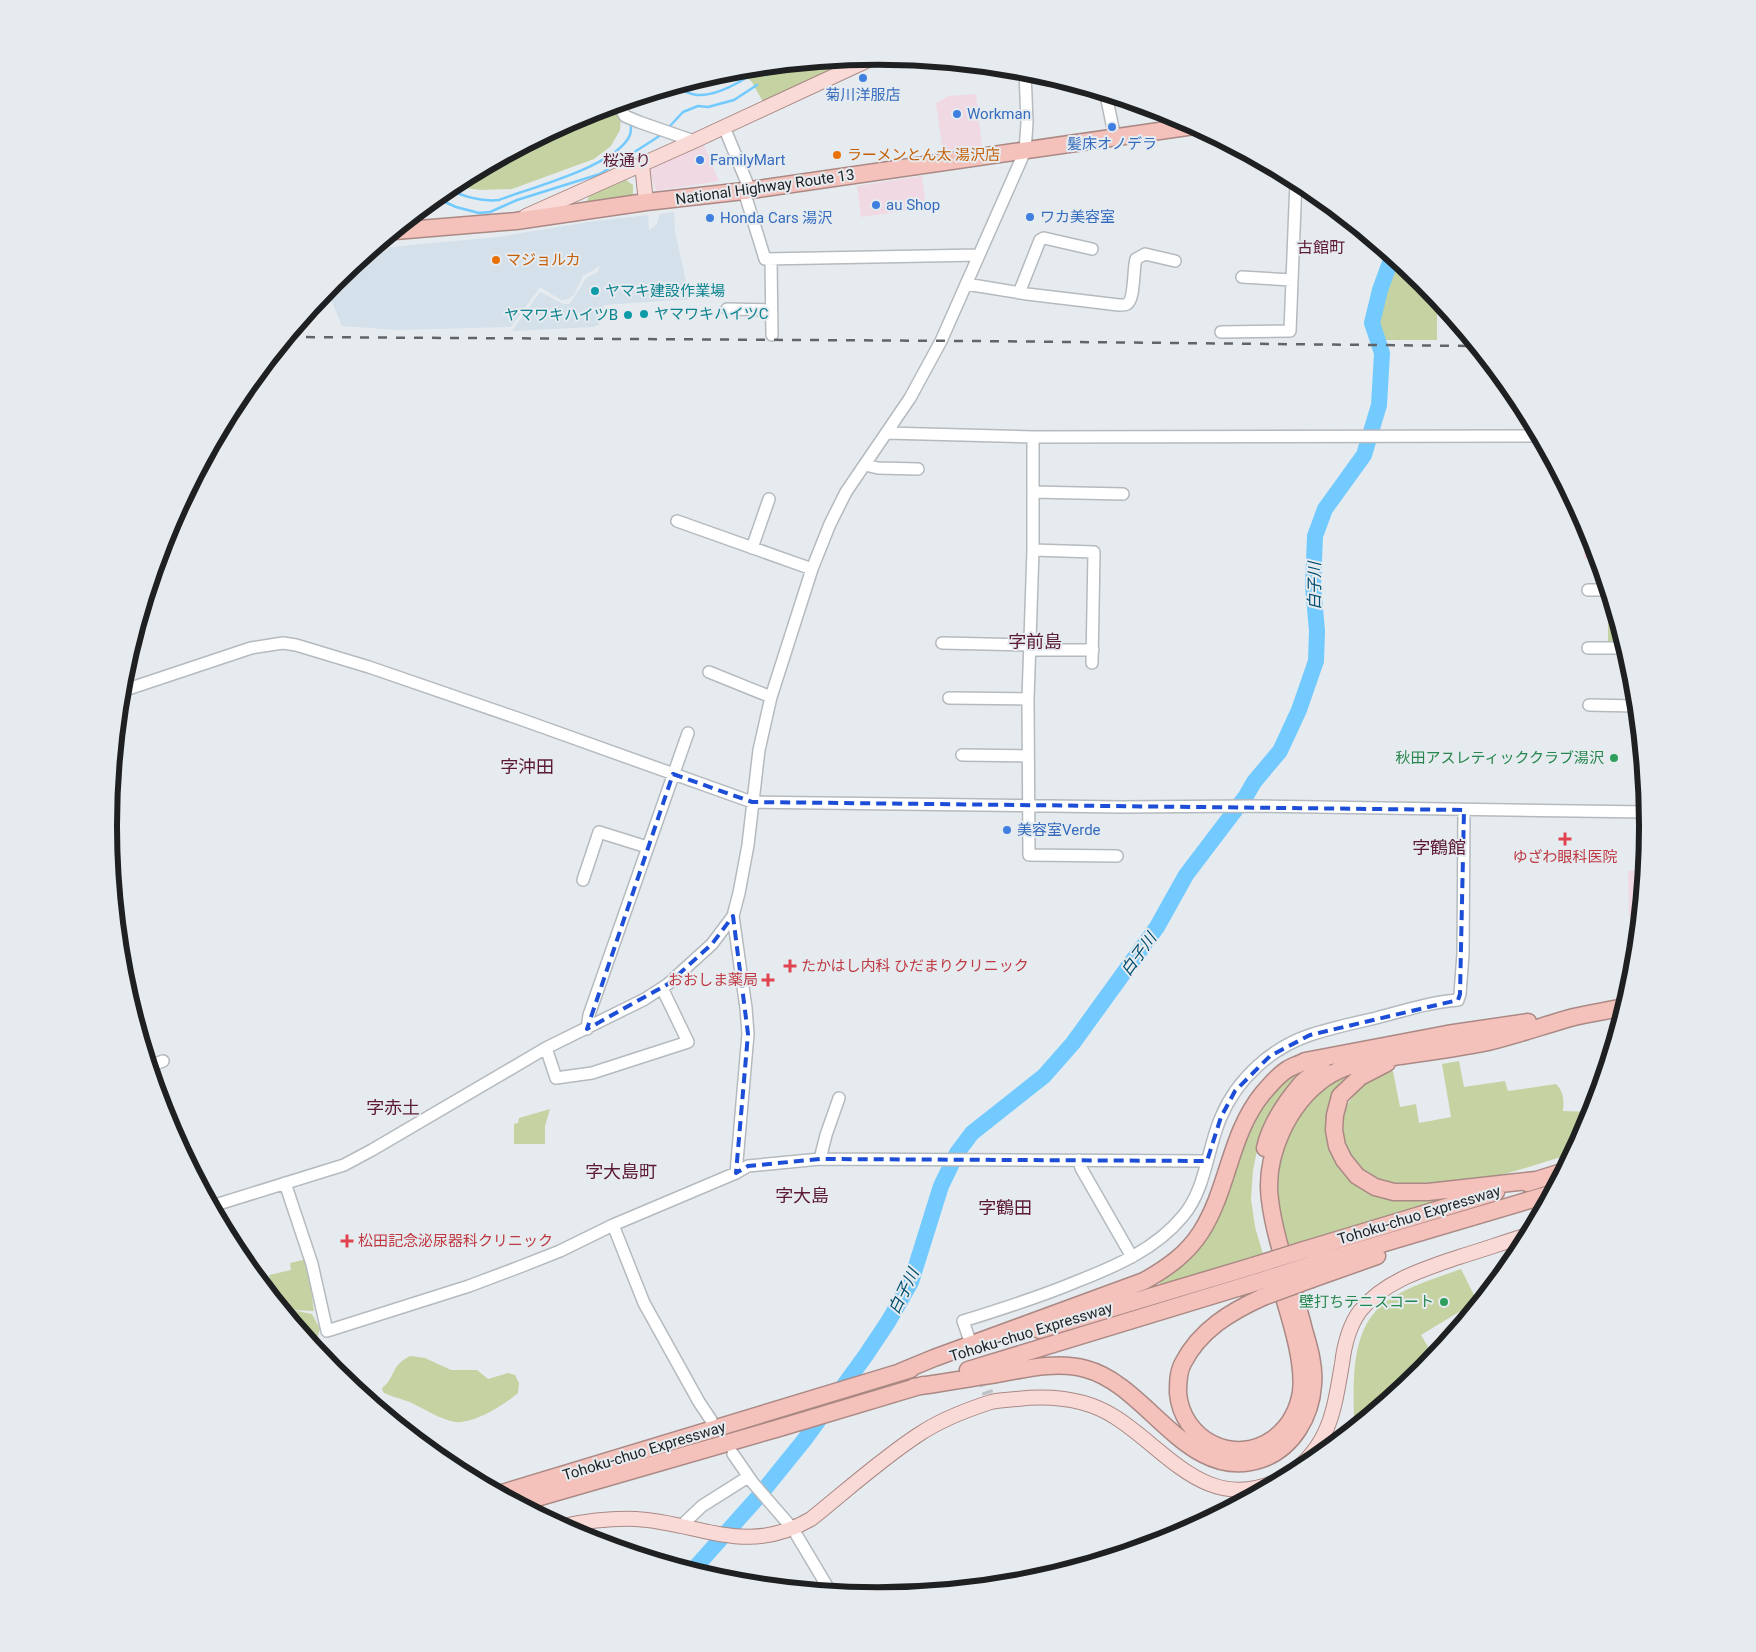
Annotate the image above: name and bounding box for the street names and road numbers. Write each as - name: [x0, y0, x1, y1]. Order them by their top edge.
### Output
- street label: National Highway Route 13: [674, 166, 856, 208]
- street label: Tohoku-chuo Expressway: [1335, 1182, 1503, 1248]
- street label: Tohoku-chuo Expressway: [947, 1299, 1115, 1365]
- street label: Tohoku-chuo Expressway: [560, 1418, 728, 1484]

